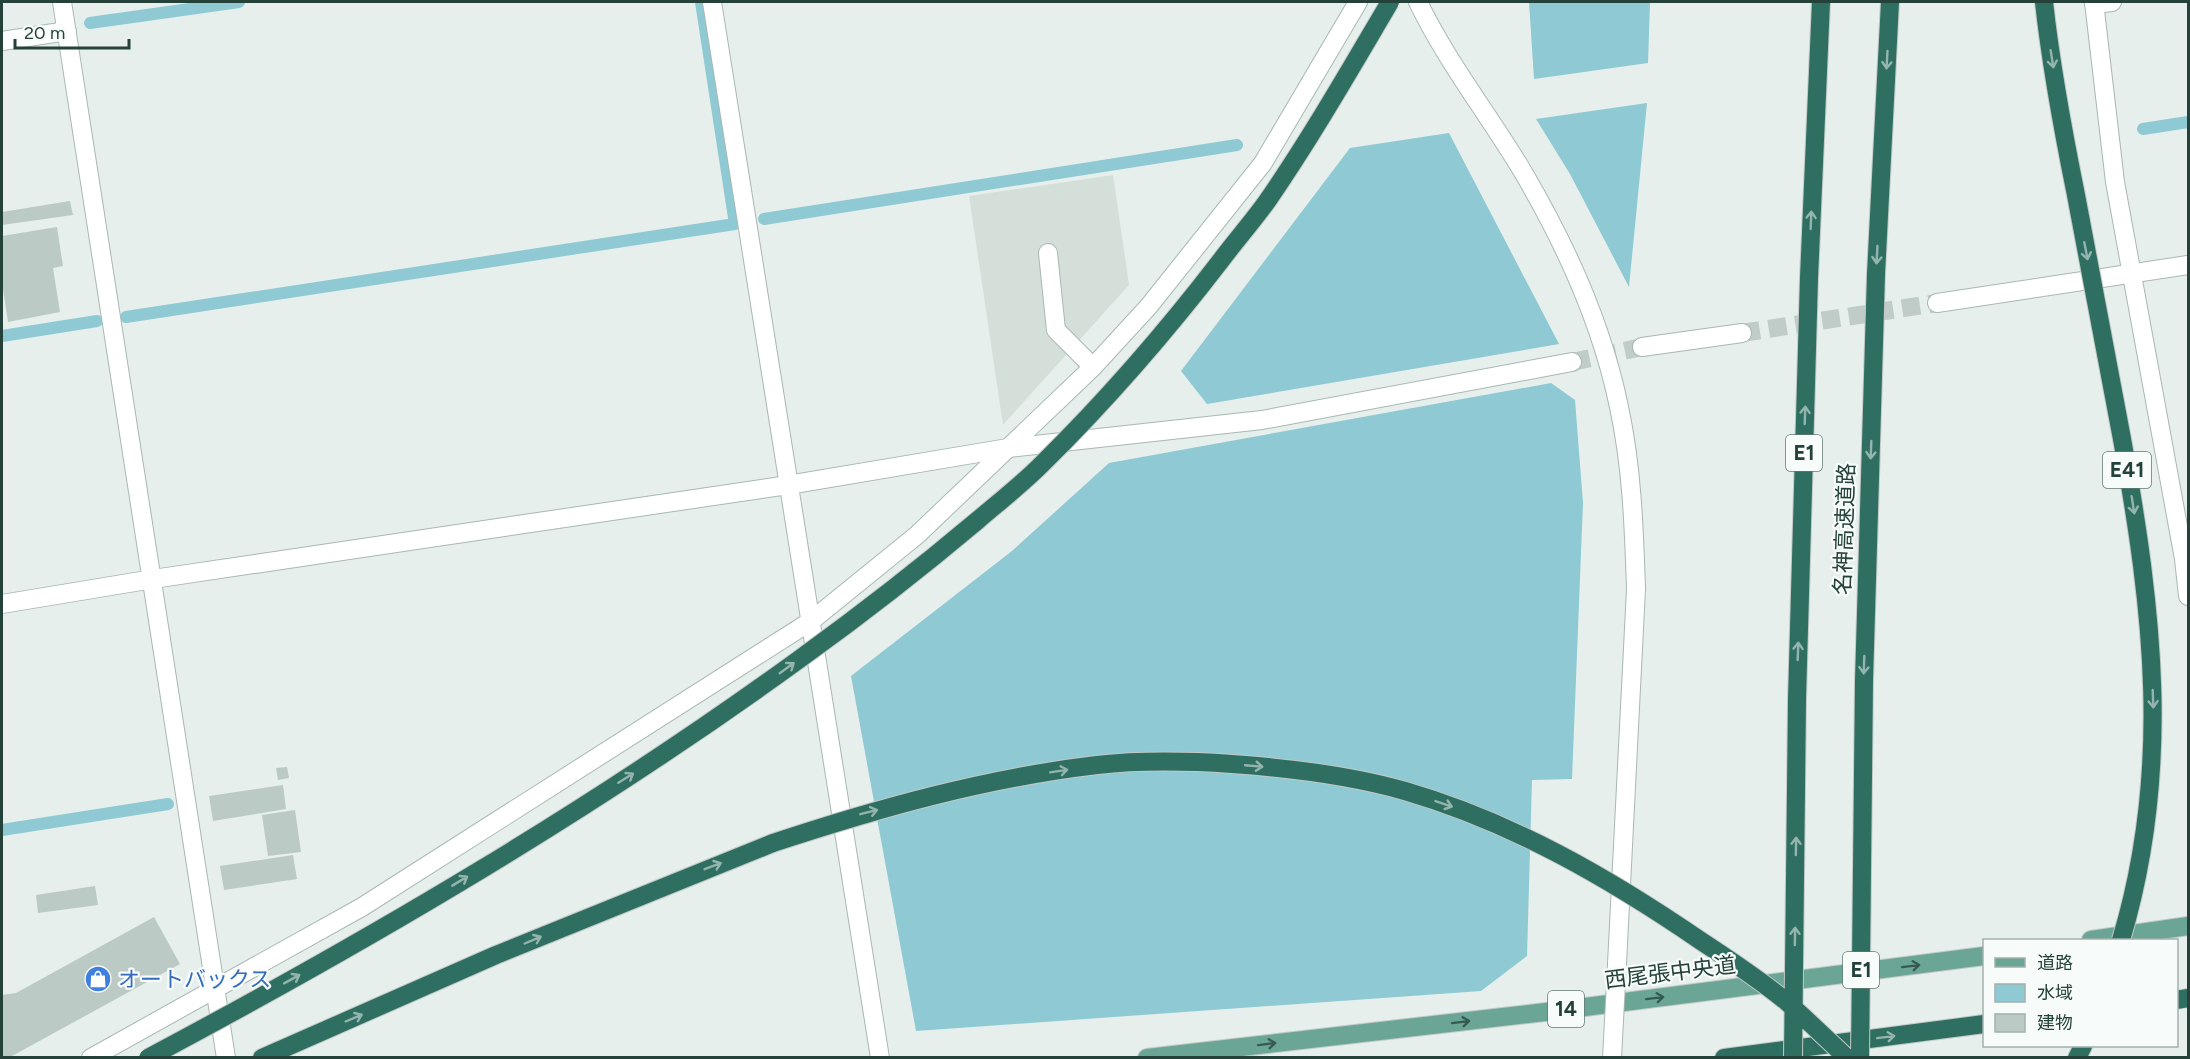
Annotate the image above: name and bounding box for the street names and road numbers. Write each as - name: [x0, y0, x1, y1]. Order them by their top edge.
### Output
- road number: E1: [1786, 435, 1822, 471]
- road number: E41: [2103, 452, 2151, 488]
- street label: 名神高速道路: [1829, 463, 1860, 595]
- street label: 西尾張中央道: [1603, 951, 1737, 994]
- road number: E1: [1843, 952, 1879, 988]
- road number: 14: [1548, 991, 1584, 1027]

